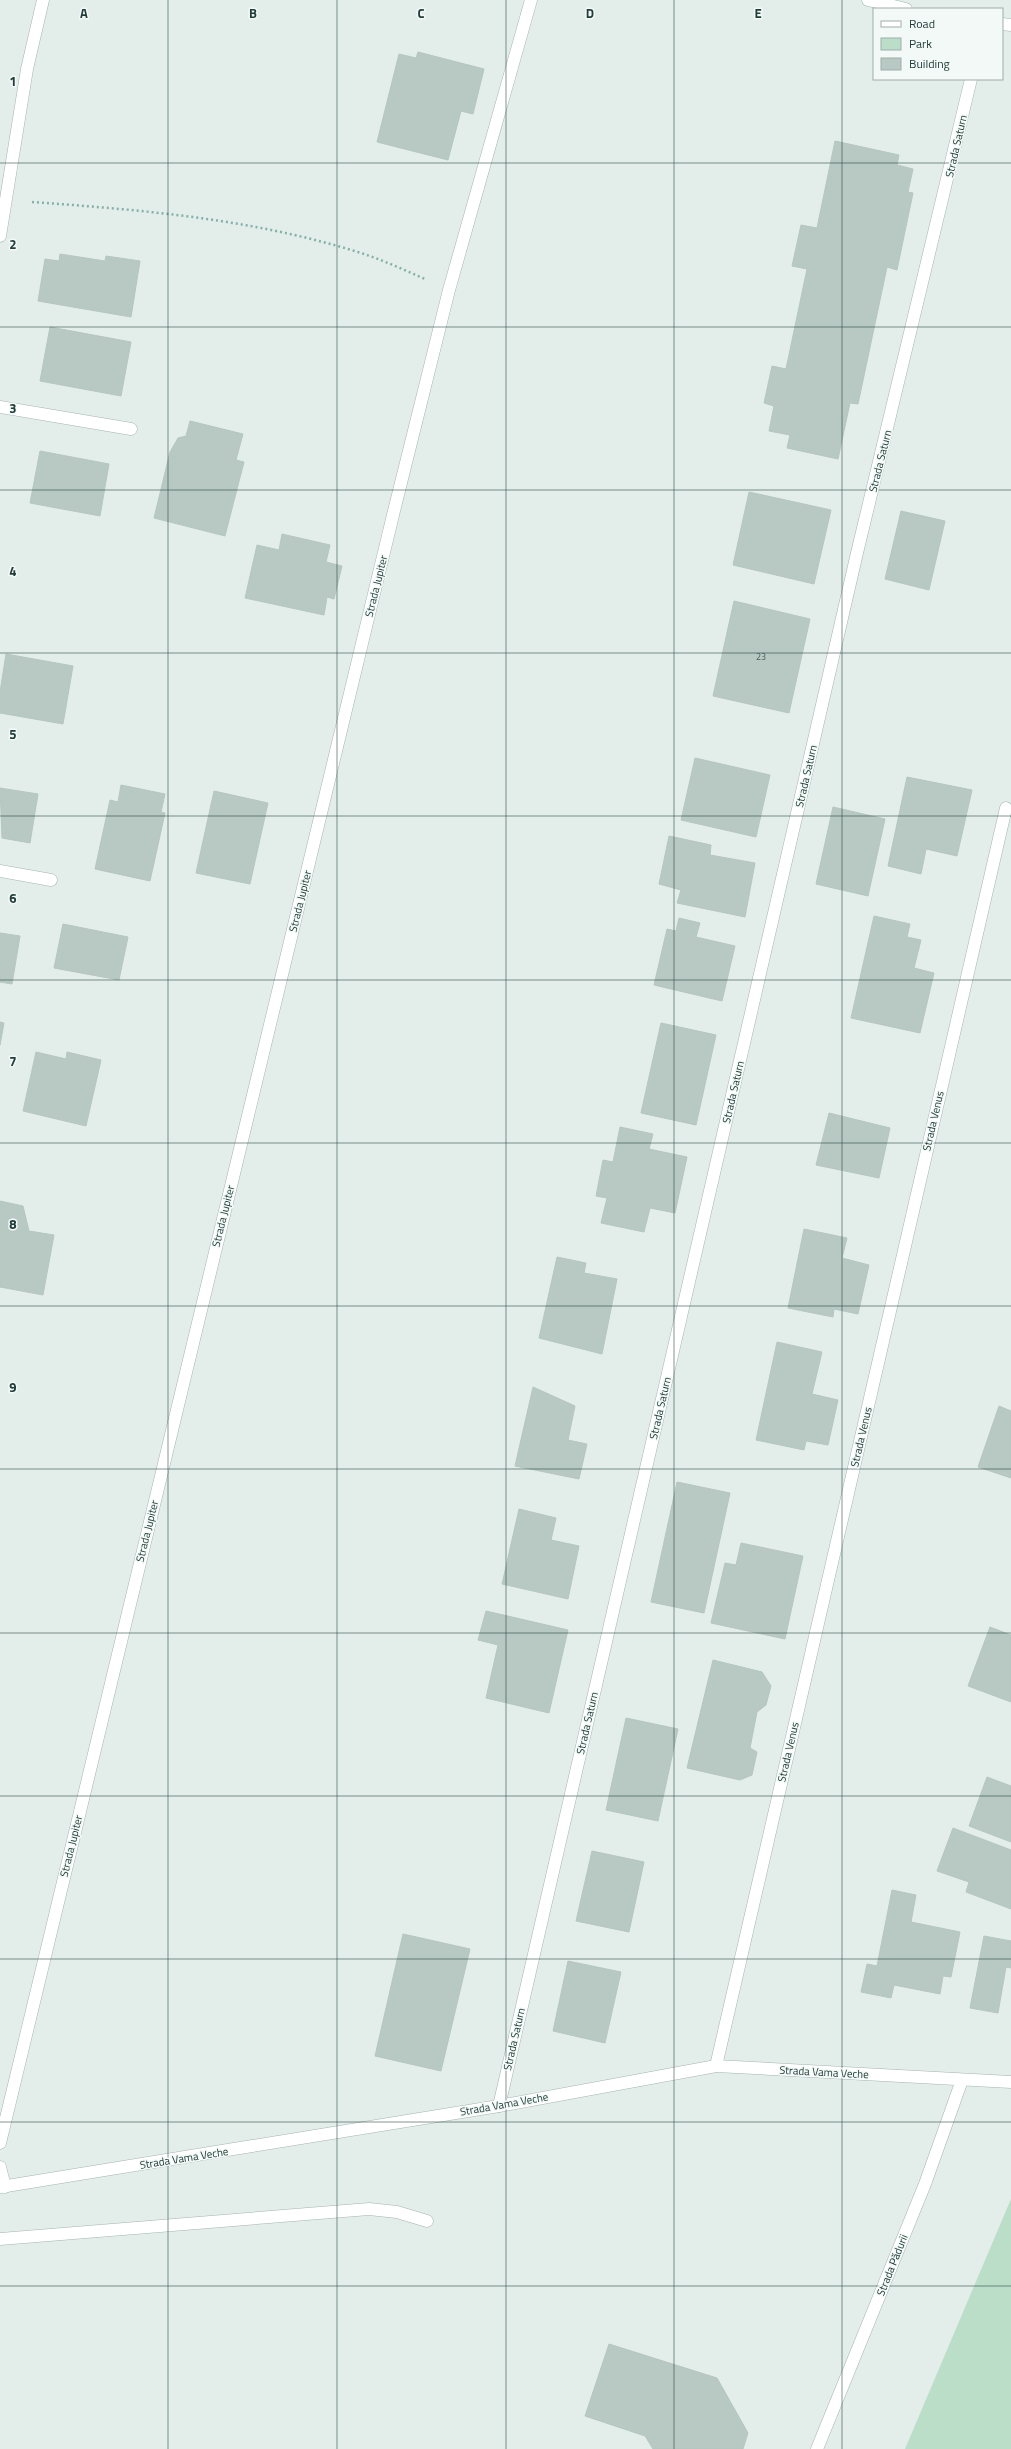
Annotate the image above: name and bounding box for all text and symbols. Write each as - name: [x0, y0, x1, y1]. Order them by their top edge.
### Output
- text: A: [80, 3, 88, 23]
- text: B: [249, 3, 257, 23]
- text: C: [417, 3, 425, 23]
- text: D: [586, 3, 594, 23]
- text: E: [754, 3, 762, 23]
- legend: [873, 8, 1003, 80]
- text: Road: [909, 14, 935, 33]
- text: Park: [909, 34, 932, 53]
- text: Building: [909, 54, 950, 73]
- text: 1: [9, 71, 17, 91]
- street label: Strada Saturn: [941, 113, 971, 179]
- text: 2: [9, 234, 17, 254]
- text: 3: [9, 398, 17, 418]
- street label: Strada Saturn: [865, 428, 895, 494]
- street label: Strada Jupiter: [361, 553, 391, 619]
- text: 4: [9, 561, 17, 581]
- house number: 23: [756, 650, 766, 663]
- text: 5: [9, 724, 17, 744]
- street label: Strada Saturn: [791, 743, 821, 809]
- street label: Strada Jupiter: [285, 868, 315, 934]
- text: 6: [9, 888, 17, 908]
- text: 7: [9, 1051, 17, 1071]
- street label: Strada Saturn: [718, 1059, 748, 1125]
- street label: Strada Venus: [918, 1089, 948, 1153]
- street label: Strada Jupiter: [208, 1183, 238, 1249]
- text: 8: [9, 1214, 17, 1234]
- street label: Strada Saturn: [645, 1375, 675, 1441]
- text: 9: [9, 1377, 17, 1397]
- street label: Strada Venus: [846, 1405, 876, 1469]
- street label: Strada Jupiter: [132, 1498, 162, 1564]
- street label: Strada Saturn: [572, 1690, 602, 1756]
- street label: Strada Venus: [773, 1720, 803, 1784]
- street label: Strada Jupiter: [56, 1813, 86, 1879]
- street label: Strada Saturn: [499, 2006, 529, 2072]
- street label: Strada Vama Veche: [779, 2062, 869, 2082]
- street label: Strada Vama Veche: [459, 2088, 550, 2120]
- street label: Strada Vama Veche: [139, 2143, 230, 2173]
- street label: Strada Pădurii: [872, 2232, 912, 2298]

